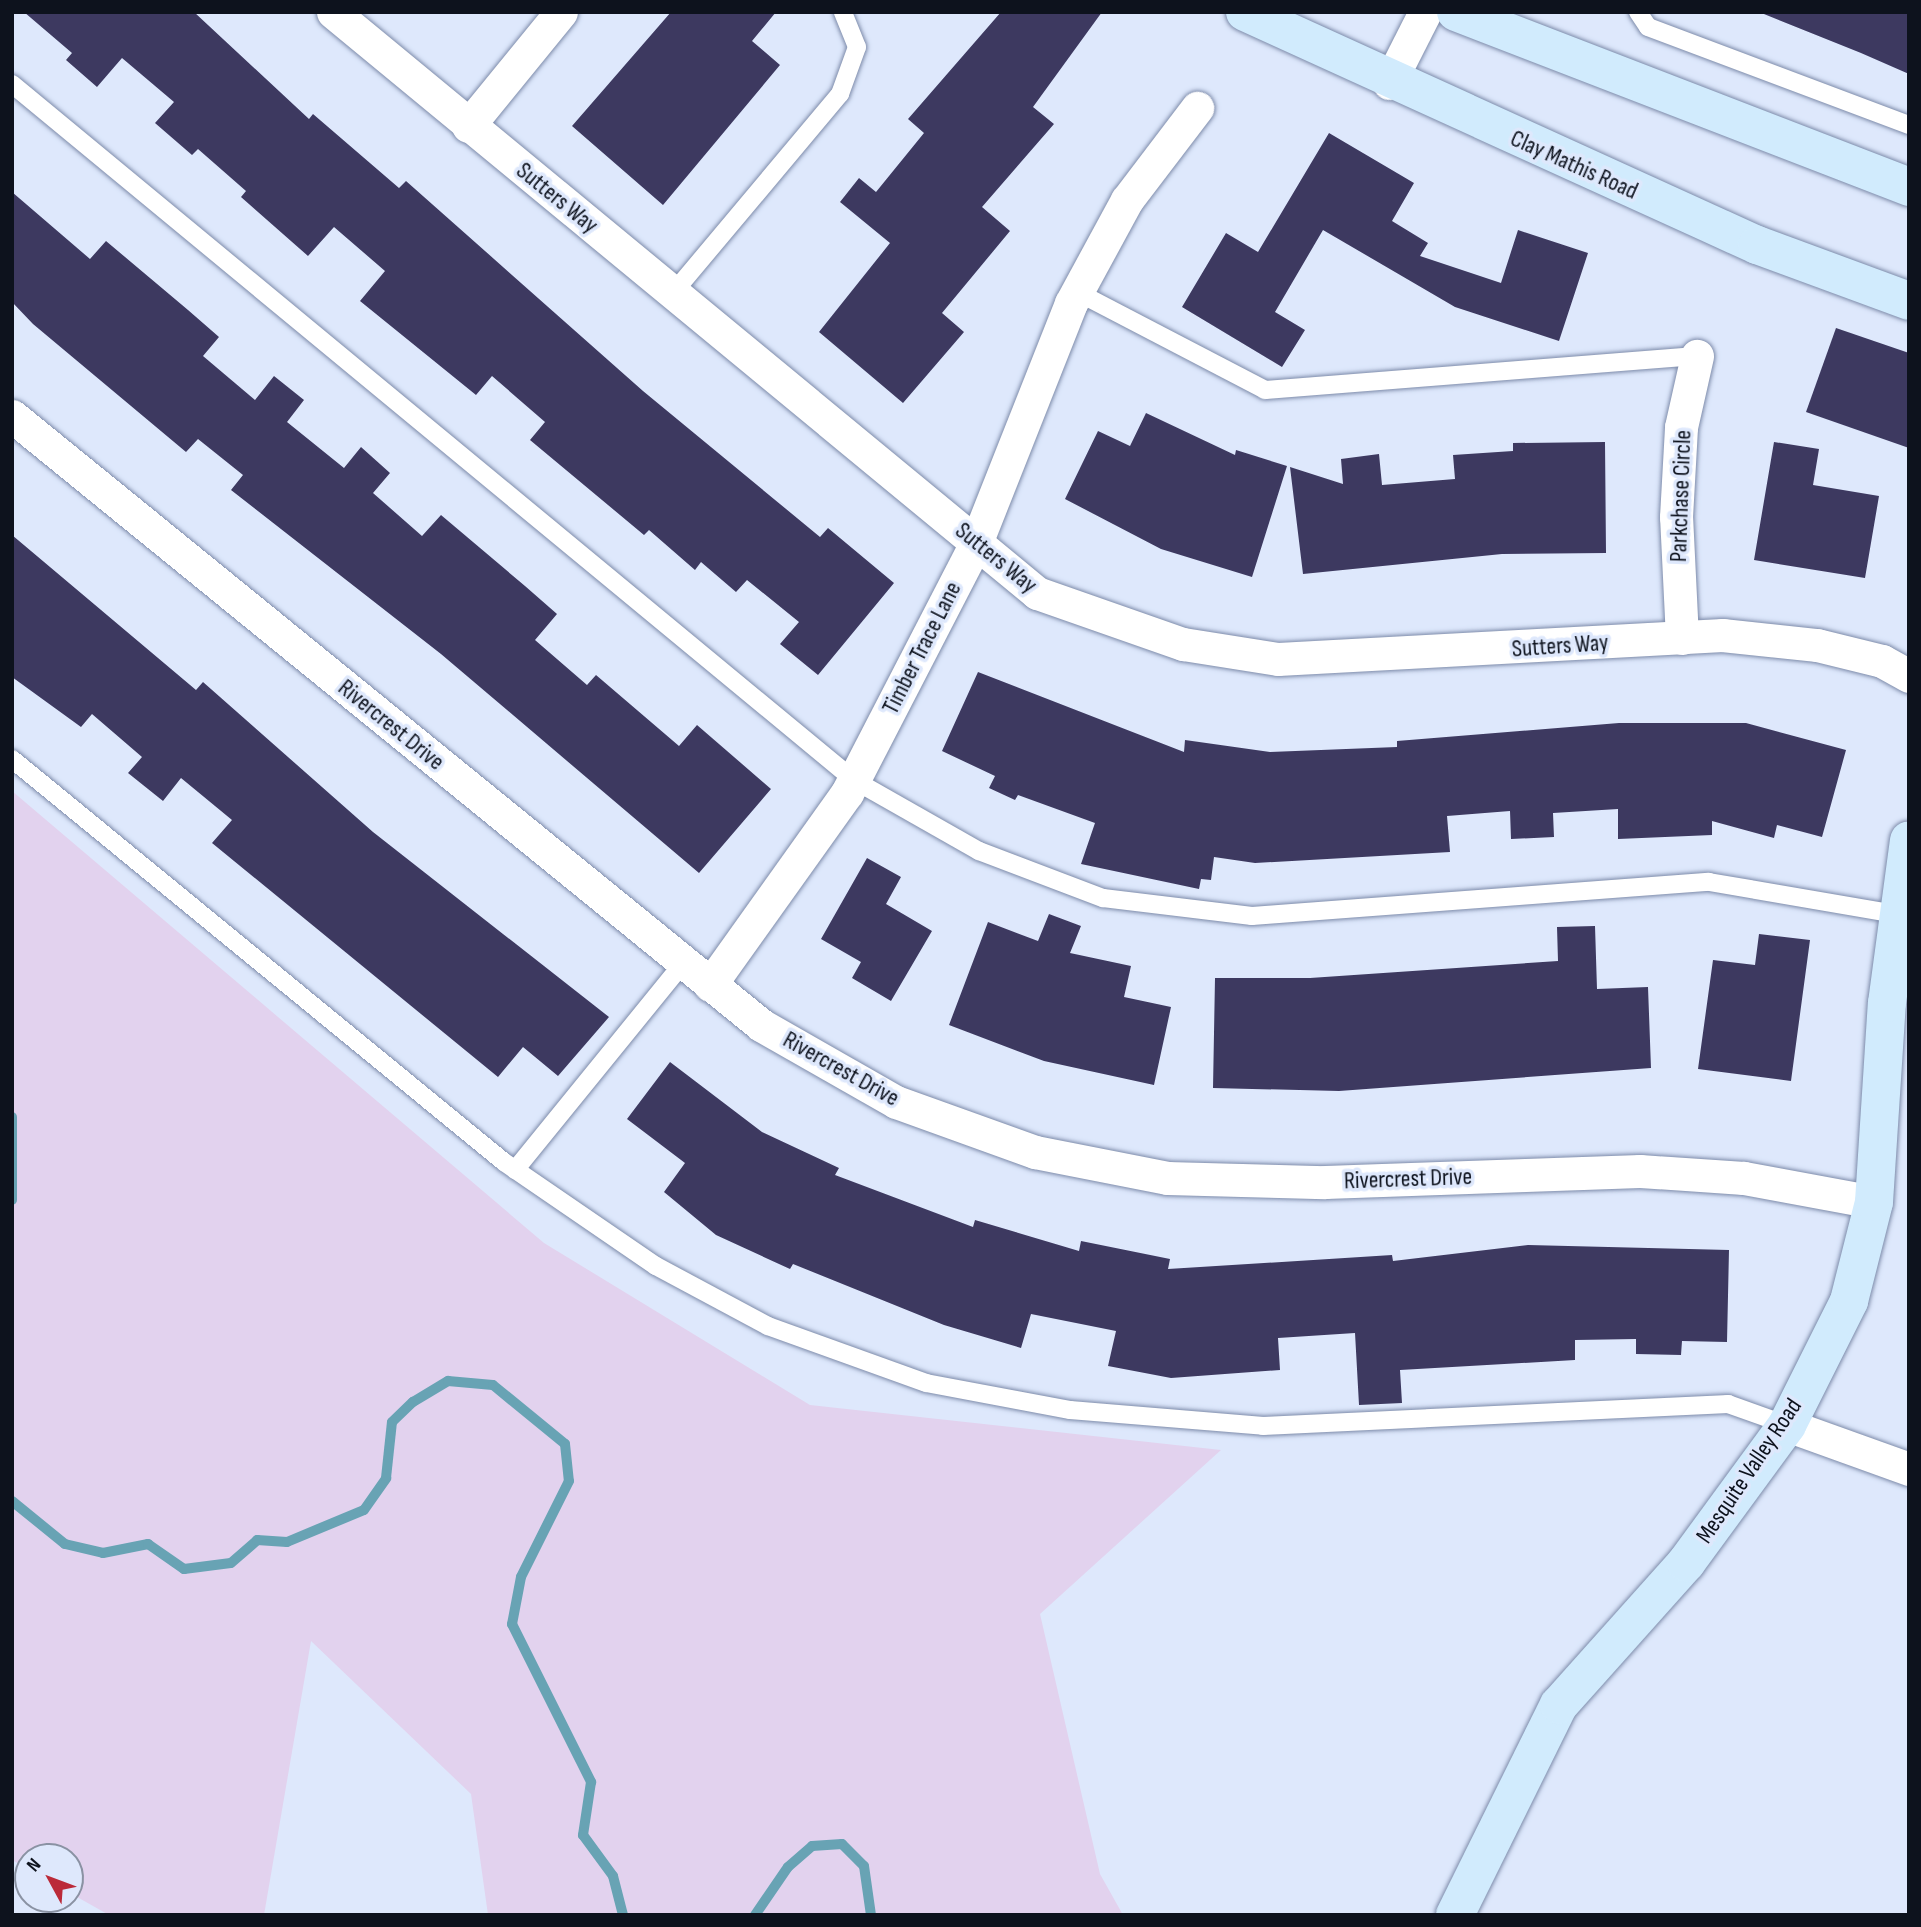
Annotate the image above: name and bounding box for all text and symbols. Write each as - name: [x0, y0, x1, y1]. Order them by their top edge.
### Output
- street label: Clay Mathis Road: [1506, 124, 1642, 206]
- street label: Sutters Way: [510, 156, 604, 240]
- street label: Parkchase Circle: [1664, 429, 1698, 563]
- street label: Sutters Way: [949, 516, 1043, 600]
- street label: Timber Trace Lane: [876, 577, 968, 719]
- street label: Sutters Way: [1511, 628, 1609, 664]
- street label: Rivercrest Drive: [332, 674, 450, 776]
- street label: Rivercrest Drive: [778, 1025, 904, 1113]
- street label: Rivercrest Drive: [1344, 1162, 1472, 1196]
- street label: Mesquite Valley Road: [1690, 1393, 1808, 1549]
- north arrow: [14, 1843, 84, 1913]
- text: N: [22, 1854, 46, 1877]

